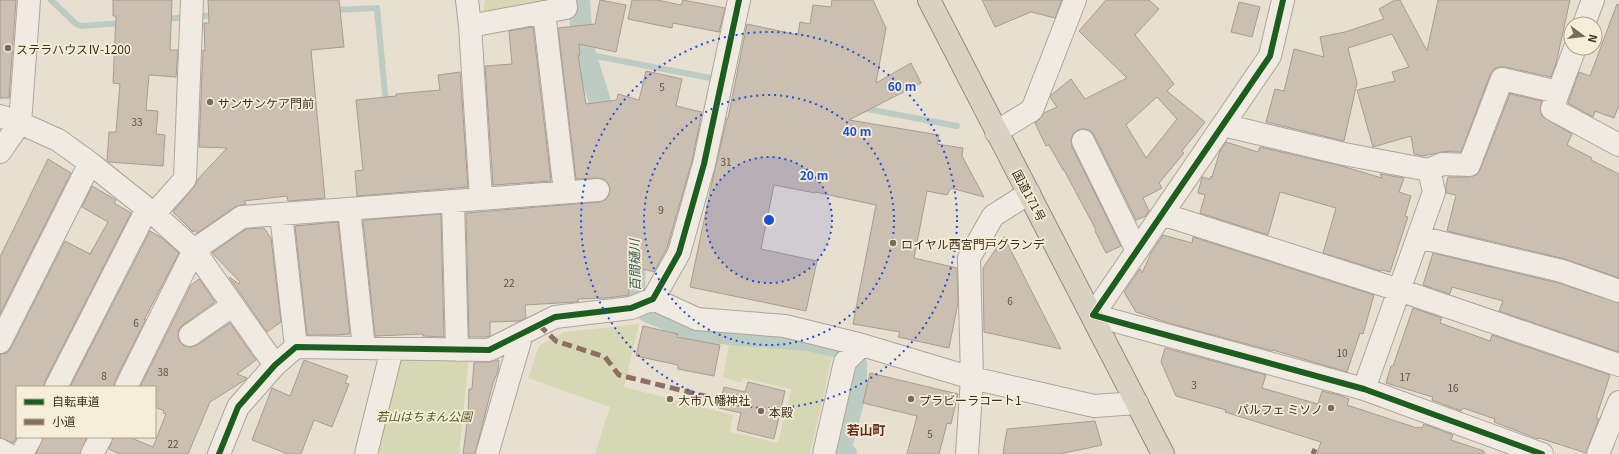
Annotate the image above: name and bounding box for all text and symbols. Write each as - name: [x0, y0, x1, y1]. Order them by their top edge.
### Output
- north arrow: [1563, 16, 1603, 56]
- text: N: [1585, 33, 1602, 45]
- place label: ステラハウスⅣ-1200: [16, 40, 131, 57]
- marker: ステラハウスⅣ-1200: [3, 43, 13, 53]
- text: 60 m: [888, 77, 916, 94]
- house number: 5: [659, 79, 665, 94]
- place label: サンサンケア門前: [218, 94, 314, 111]
- marker: サンサンケア門前: [205, 97, 215, 107]
- house number: 33: [131, 114, 143, 129]
- text: 40 m: [843, 122, 871, 139]
- house number: 31: [720, 154, 732, 169]
- text: 20 m: [800, 166, 828, 183]
- street label: 国道171号: [1009, 166, 1051, 224]
- house number: 9: [658, 202, 664, 217]
- centre of rings: [762, 213, 776, 227]
- place label: ロイヤル西宮門戸グランデ: [901, 235, 1045, 252]
- water label: 百間樋川: [624, 237, 644, 291]
- marker: ロイヤル西宮門戸グランデ: [888, 238, 898, 248]
- house number: 22: [503, 275, 515, 290]
- house number: 6: [1007, 293, 1013, 308]
- house number: 6: [133, 315, 139, 330]
- house number: 10: [1336, 345, 1348, 360]
- house number: 38: [157, 364, 169, 379]
- house number: 8: [101, 368, 107, 383]
- house number: 17: [1399, 369, 1411, 384]
- house number: 3: [1191, 377, 1197, 392]
- house number: 16: [1447, 380, 1459, 395]
- legend: [16, 386, 156, 438]
- place label: 大市八幡神社: [678, 391, 750, 408]
- place label: プラビーラコート1: [919, 391, 1022, 408]
- text: 自転車道: [52, 392, 100, 409]
- marker: 大市八幡神社: [665, 394, 675, 404]
- marker: プラビーラコート1: [906, 394, 916, 404]
- place label: パルフェ ミソノ: [1237, 400, 1323, 417]
- place label: 本殿: [769, 403, 793, 420]
- marker: パルフェ ミソノ: [1326, 403, 1336, 413]
- marker: 本殿: [756, 406, 766, 416]
- park label: 若山はちまん公園: [376, 407, 474, 424]
- text: 小道: [52, 412, 76, 429]
- district label: 若山町: [846, 420, 886, 439]
- house number: 5: [927, 426, 933, 441]
- house number: 22: [167, 436, 179, 451]

